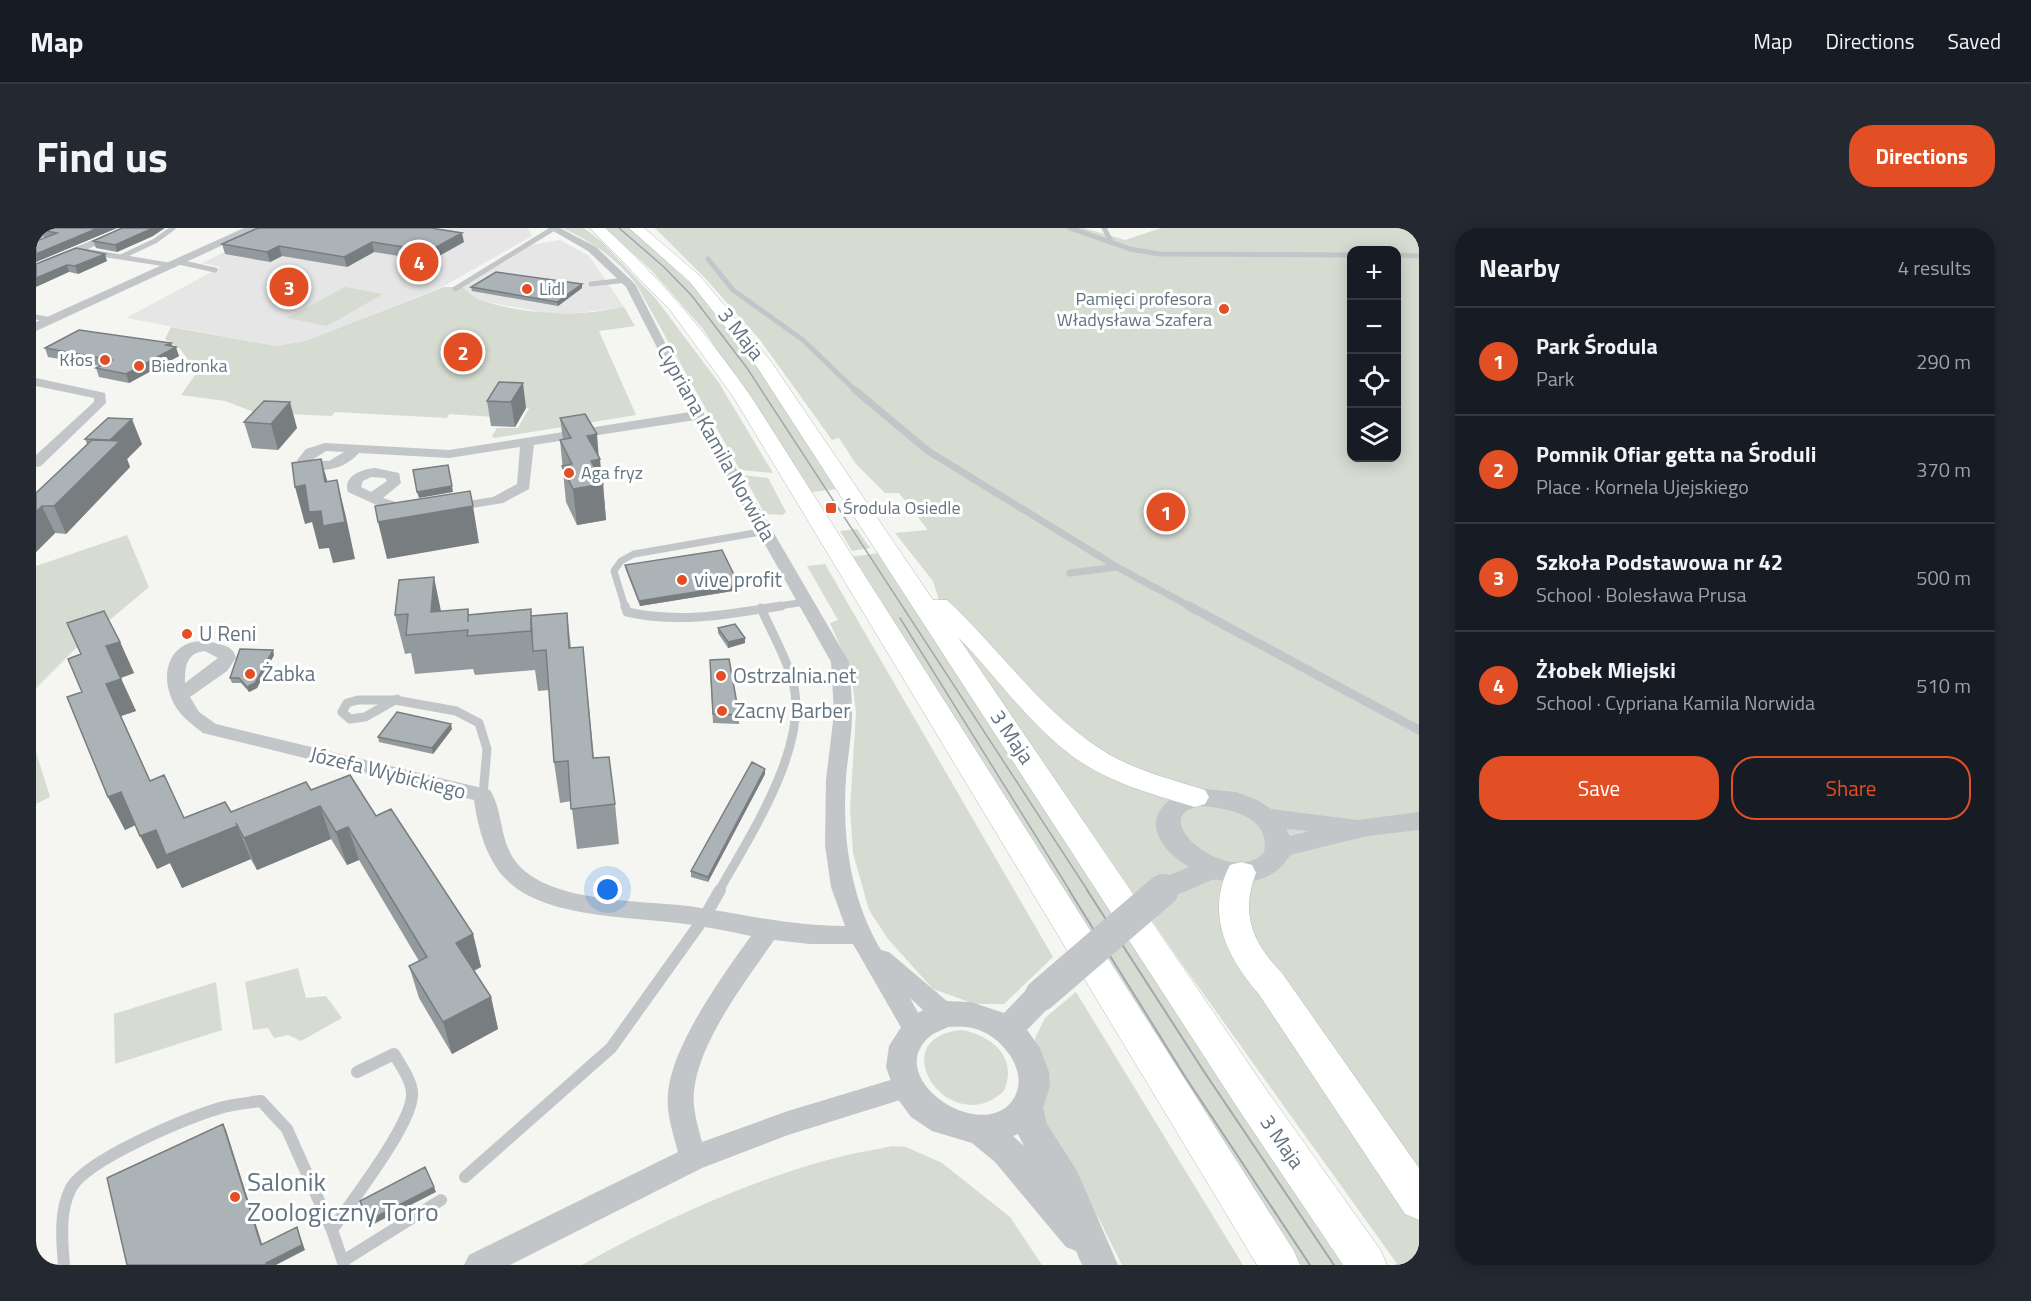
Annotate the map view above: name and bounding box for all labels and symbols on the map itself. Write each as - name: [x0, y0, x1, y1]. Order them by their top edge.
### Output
- pin: 4: [400, 240, 439, 285]
- pin: 3: [270, 264, 308, 310]
- place label: Lidl: [539, 275, 565, 302]
- marker: Lidl: [520, 282, 534, 296]
- place label: Pamięci profesora Władysława Szafera: [1057, 285, 1212, 333]
- street label: 3 Maja: [711, 300, 773, 367]
- marker: Pamięci profesora Władysława Szafera: [1217, 302, 1231, 316]
- pin: 2: [444, 330, 482, 374]
- street label: Cypriana Kamila Norwida: [649, 338, 785, 547]
- place label: Kłos: [59, 346, 93, 373]
- place label: Biedronka: [151, 352, 227, 379]
- marker: Kłos: [98, 353, 112, 367]
- marker: Biedronka: [132, 359, 146, 373]
- place label: Aga fryz: [581, 459, 643, 486]
- marker: Aga fryz: [562, 466, 576, 480]
- pin: 1: [1146, 490, 1186, 534]
- place label: Środula Osiedle: [843, 494, 961, 521]
- marker: Środula Osiedle: [824, 501, 838, 515]
- place label: vive profit: [694, 563, 783, 595]
- marker: vive profit: [675, 573, 689, 587]
- place label: U Reni: [199, 617, 256, 649]
- marker: U Reni: [180, 627, 194, 641]
- place label: Żabka: [262, 657, 316, 689]
- place label: Ostrzalnia.net: [733, 659, 857, 691]
- marker: Żabka: [243, 667, 257, 681]
- marker: Ostrzalnia.net: [714, 669, 728, 683]
- place label: Zacny Barber: [734, 694, 851, 726]
- street label: 3 Maja: [983, 703, 1043, 771]
- marker: Zacny Barber: [715, 704, 729, 718]
- street label: Józefa Wybickiego: [307, 737, 470, 807]
- your location: [593, 875, 622, 904]
- street label: 3 Maja: [1253, 1108, 1313, 1175]
- place label: Salonik Zoologiczny Torro: [247, 1162, 439, 1231]
- marker: Salonik Zoologiczny Torro: [228, 1190, 242, 1204]

